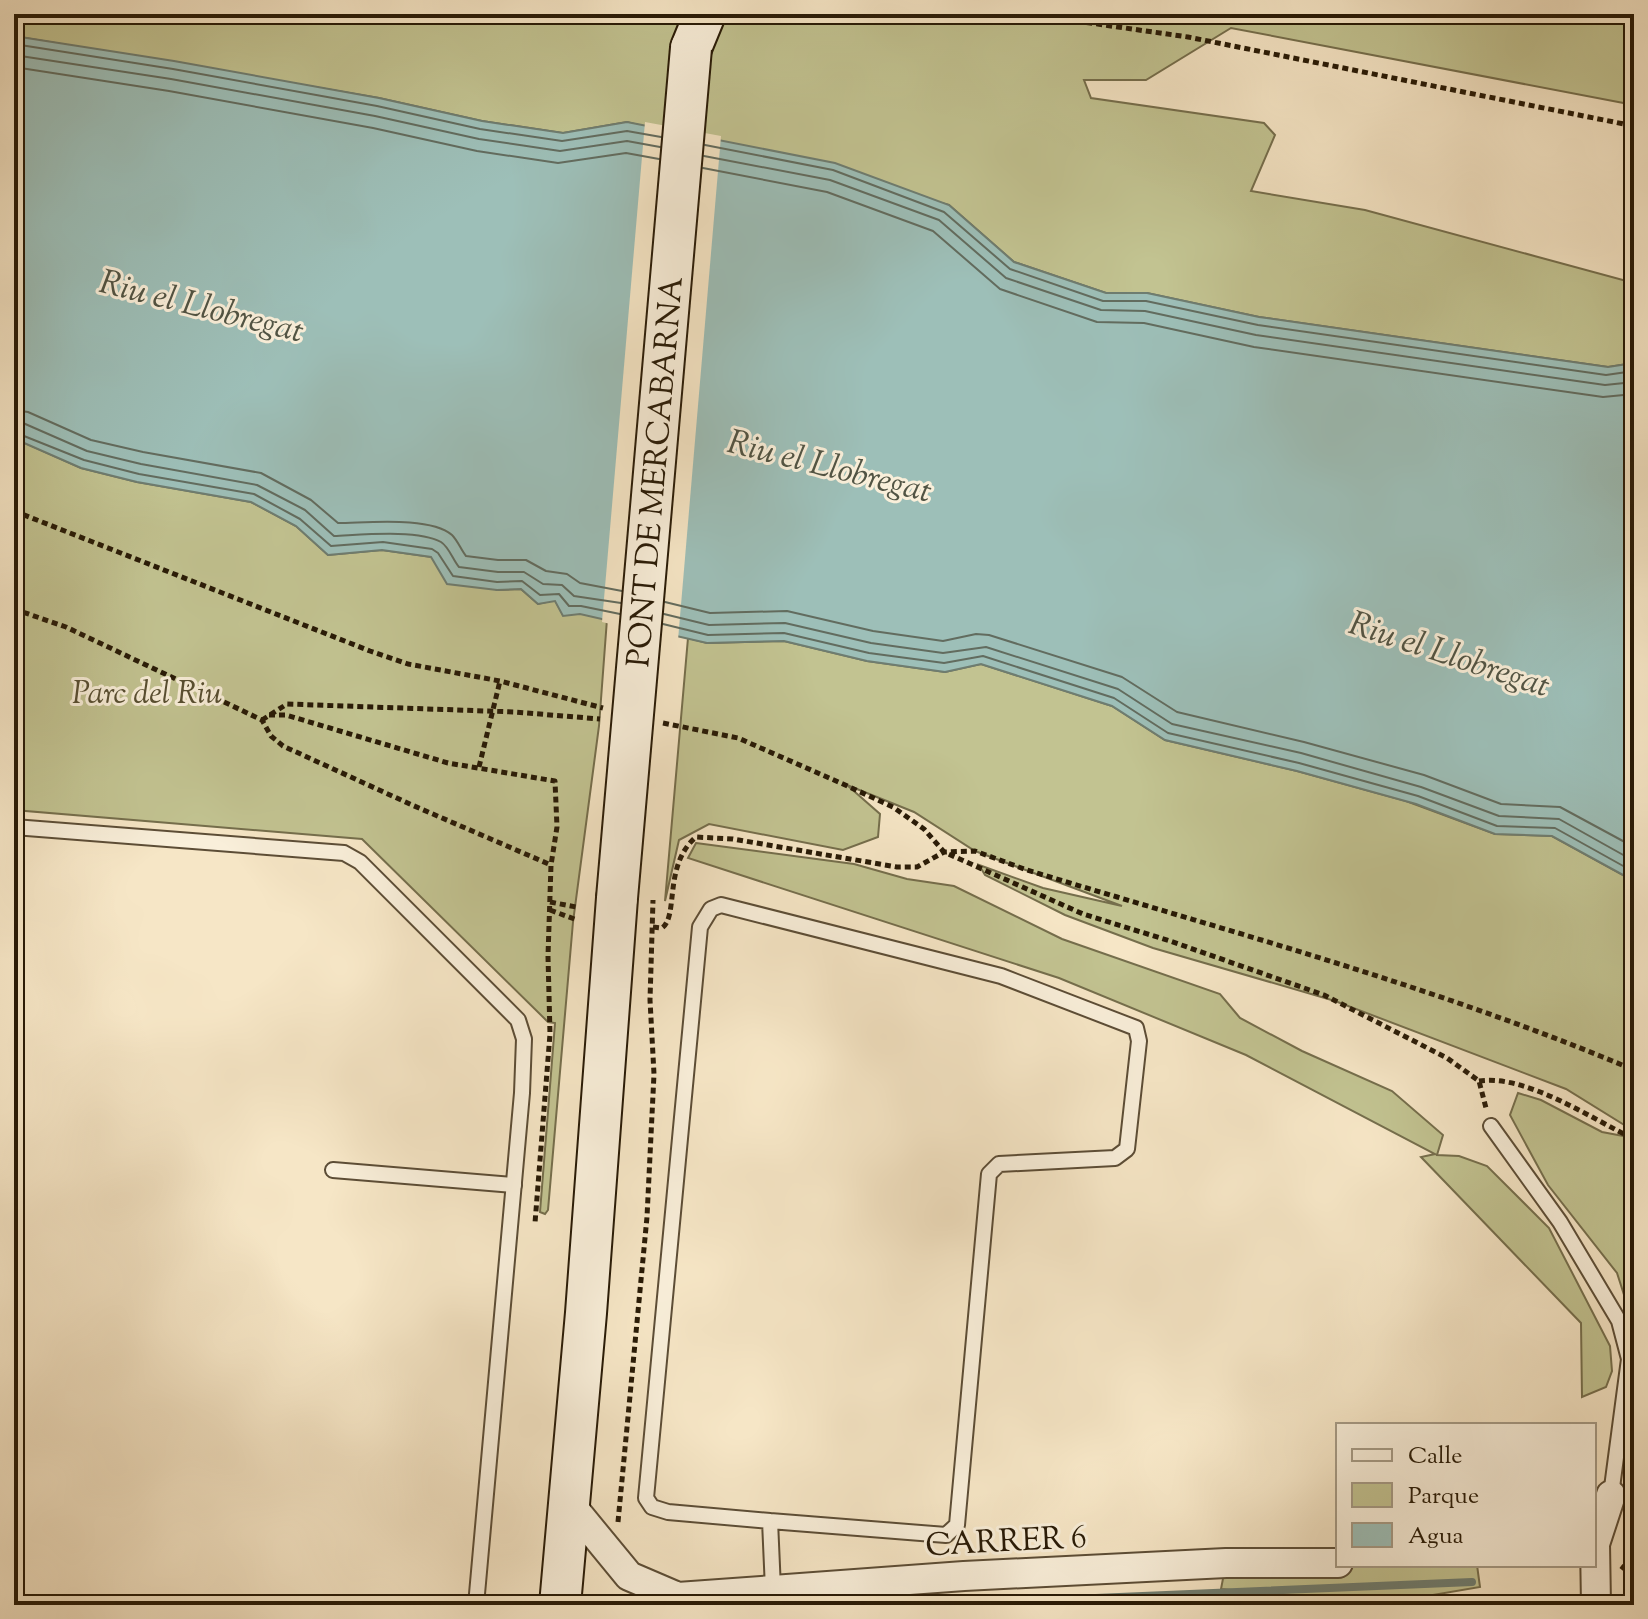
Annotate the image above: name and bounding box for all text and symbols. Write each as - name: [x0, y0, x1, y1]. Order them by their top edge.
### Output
- water label: Riu el Llobregat: [94, 259, 309, 357]
- street label: PONT DE MERCABARNA: [617, 275, 697, 669]
- water label: Riu el Llobregat: [722, 419, 937, 517]
- water label: Riu el Llobregat: [1342, 601, 1556, 712]
- park label: Parc del Riu: [72, 672, 222, 718]
- legend: [1336, 1423, 1596, 1567]
- text: Calle: [1408, 1440, 1462, 1474]
- text: Parque: [1408, 1480, 1479, 1514]
- street label: CARRER 6: [924, 1516, 1088, 1570]
- text: Agua: [1408, 1520, 1464, 1554]

